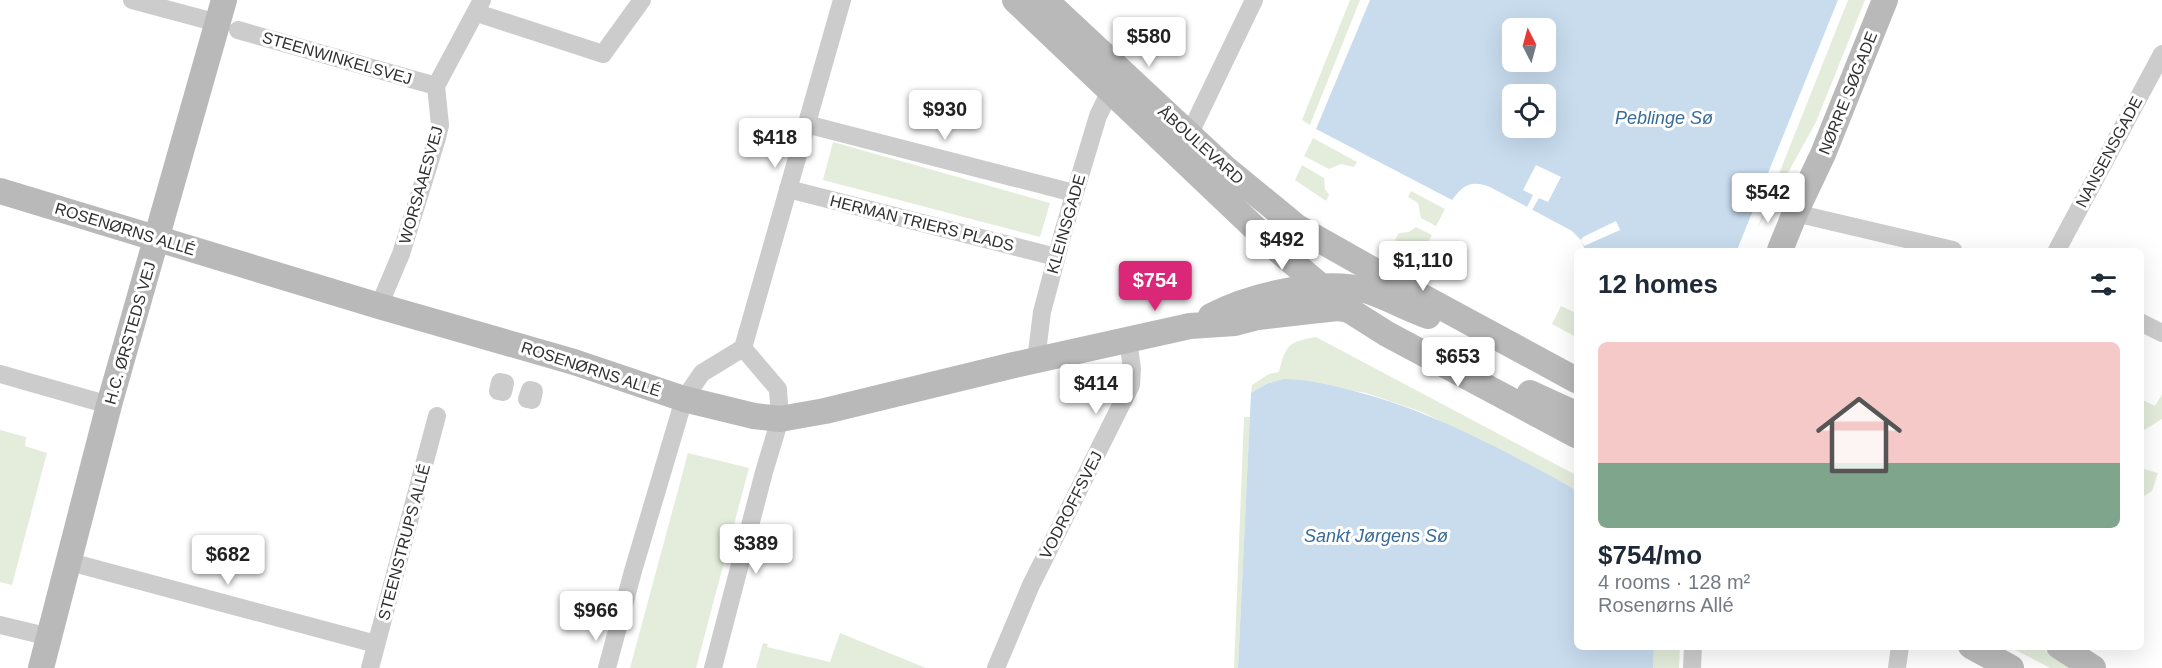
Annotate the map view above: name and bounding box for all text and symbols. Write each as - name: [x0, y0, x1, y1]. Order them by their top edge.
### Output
- pin: $580: [1113, 17, 1185, 68]
- north arrow: [1502, 18, 1556, 72]
- map controls: [1502, 18, 1556, 138]
- text: $580: [1127, 25, 1171, 47]
- street label: STEENWINKELSVEJ: [260, 29, 414, 87]
- street label: NØRRE SØGADE: [1816, 29, 1880, 157]
- button: locate: [1502, 84, 1556, 138]
- pin: $930: [909, 90, 981, 141]
- street label: NANSENSGADE: [2073, 94, 2145, 210]
- text: $930: [923, 98, 967, 120]
- street label: ÅBOULEVARD: [1155, 102, 1248, 188]
- water label: Peblinge Sø: [1615, 108, 1713, 128]
- pin: $418: [739, 118, 811, 169]
- street label: WORSAAESVEJ: [396, 124, 446, 246]
- text: $418: [753, 126, 797, 148]
- street label: KLEINSGADE: [1044, 173, 1088, 275]
- pin: $542: [1732, 173, 1804, 224]
- text: $542: [1746, 181, 1790, 203]
- street label: HERMAN TRIERS PLADS: [828, 192, 1016, 254]
- street label: ROSENØRNS ALLÉ: [53, 199, 198, 258]
- pin: $492: [1246, 220, 1318, 271]
- text: $492: [1260, 228, 1304, 250]
- pin: $1,110: [1374, 241, 1472, 292]
- text: $1,110: [1393, 249, 1453, 271]
- street label: H.C. ØRSTEDS VEJ: [101, 260, 159, 406]
- pin: $754: [1119, 261, 1191, 312]
- icon: filters: [2087, 268, 2120, 301]
- text: $754: [1133, 269, 1177, 291]
- text: 12 homes: [1598, 269, 1718, 299]
- street label: ROSENØRNS ALLÉ: [519, 337, 663, 400]
- pin: $653: [1422, 337, 1494, 388]
- text: $653: [1436, 345, 1480, 367]
- pin: $414: [1060, 364, 1132, 415]
- text: $414: [1074, 372, 1118, 394]
- icon: home: [1805, 381, 1913, 489]
- street label: VODROFFSVEJ: [1037, 448, 1105, 562]
- street label: STEENSTRUPS ALLÉ: [374, 462, 433, 622]
- pin: $389: [720, 524, 792, 575]
- water label: Sankt Jørgens Sø: [1304, 526, 1448, 546]
- text: $389: [734, 532, 778, 554]
- pin: $682: [192, 535, 264, 586]
- text: $754/mo: [1598, 540, 1702, 570]
- text: $682: [206, 543, 250, 565]
- text: 4 rooms · 128 m²: [1598, 571, 1750, 593]
- pin: $966: [560, 591, 632, 642]
- text: Rosenørns Allé: [1598, 594, 1734, 616]
- text: $966: [574, 599, 618, 621]

